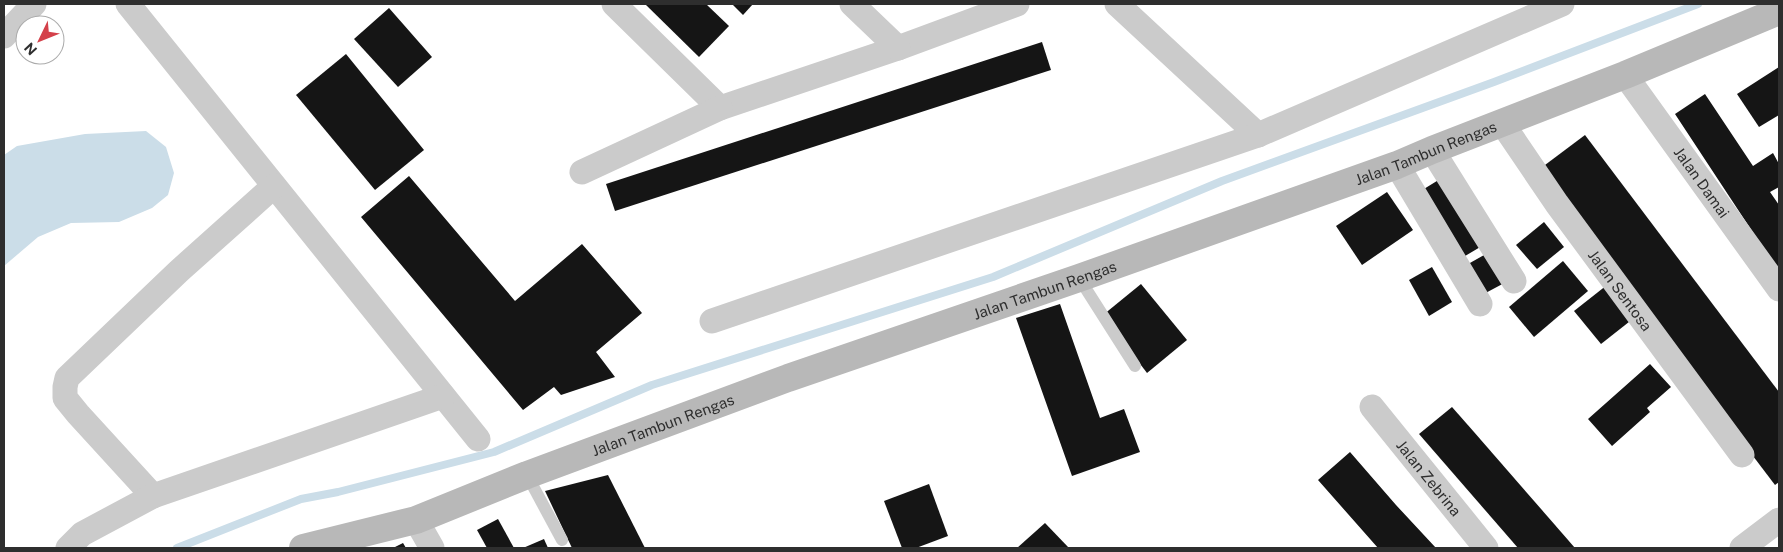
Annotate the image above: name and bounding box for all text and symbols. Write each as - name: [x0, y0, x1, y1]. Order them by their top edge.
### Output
- north arrow: [15, 15, 65, 65]
- text: N: [21, 39, 40, 58]
- street label: Jalan Tambun Rengas: [1353, 117, 1499, 188]
- street label: Jalan Damai: [1671, 144, 1733, 221]
- street label: Jalan Sentosa: [1585, 246, 1656, 334]
- street label: Jalan Tambun Rengas: [971, 257, 1119, 322]
- street label: Jalan Tambun Rengas: [589, 390, 736, 459]
- street label: Jalan Zebrina: [1393, 436, 1465, 519]

